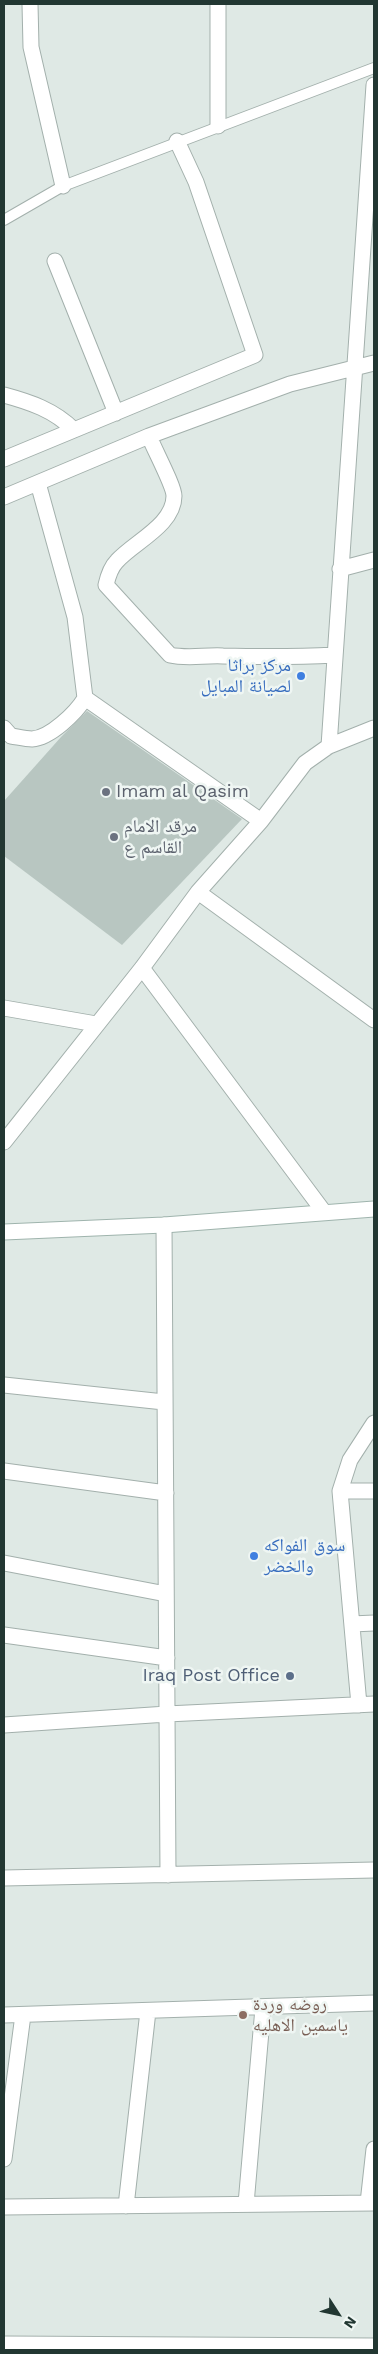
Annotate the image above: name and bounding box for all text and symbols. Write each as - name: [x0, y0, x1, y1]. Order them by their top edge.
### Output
- place label: مركز براثا لصيانة المبايل: [201, 655, 291, 698]
- marker: مركز براثا لصيانة المبايل: [295, 670, 307, 682]
- place label: Imam al Qasim: [116, 781, 249, 803]
- marker: Imam al Qasim: [100, 786, 112, 798]
- place label: مرقد الامام القاسم ع: [124, 816, 197, 859]
- marker: مرقد الامام القاسم ع: [108, 831, 120, 843]
- place label: سوق الفواكه والخضر: [264, 1535, 345, 1578]
- marker: سوق الفواكه والخضر: [248, 1550, 260, 1562]
- place label: Iraq Post Office: [142, 1665, 280, 1687]
- marker: Iraq Post Office: [284, 1670, 296, 1682]
- place label: روضه وردة ياسمين الاهليه: [253, 1994, 348, 2036]
- marker: روضه وردة ياسمين الاهليه: [237, 2009, 249, 2021]
- north arrow: [313, 2289, 363, 2339]
- text: N: [341, 2314, 360, 2331]

